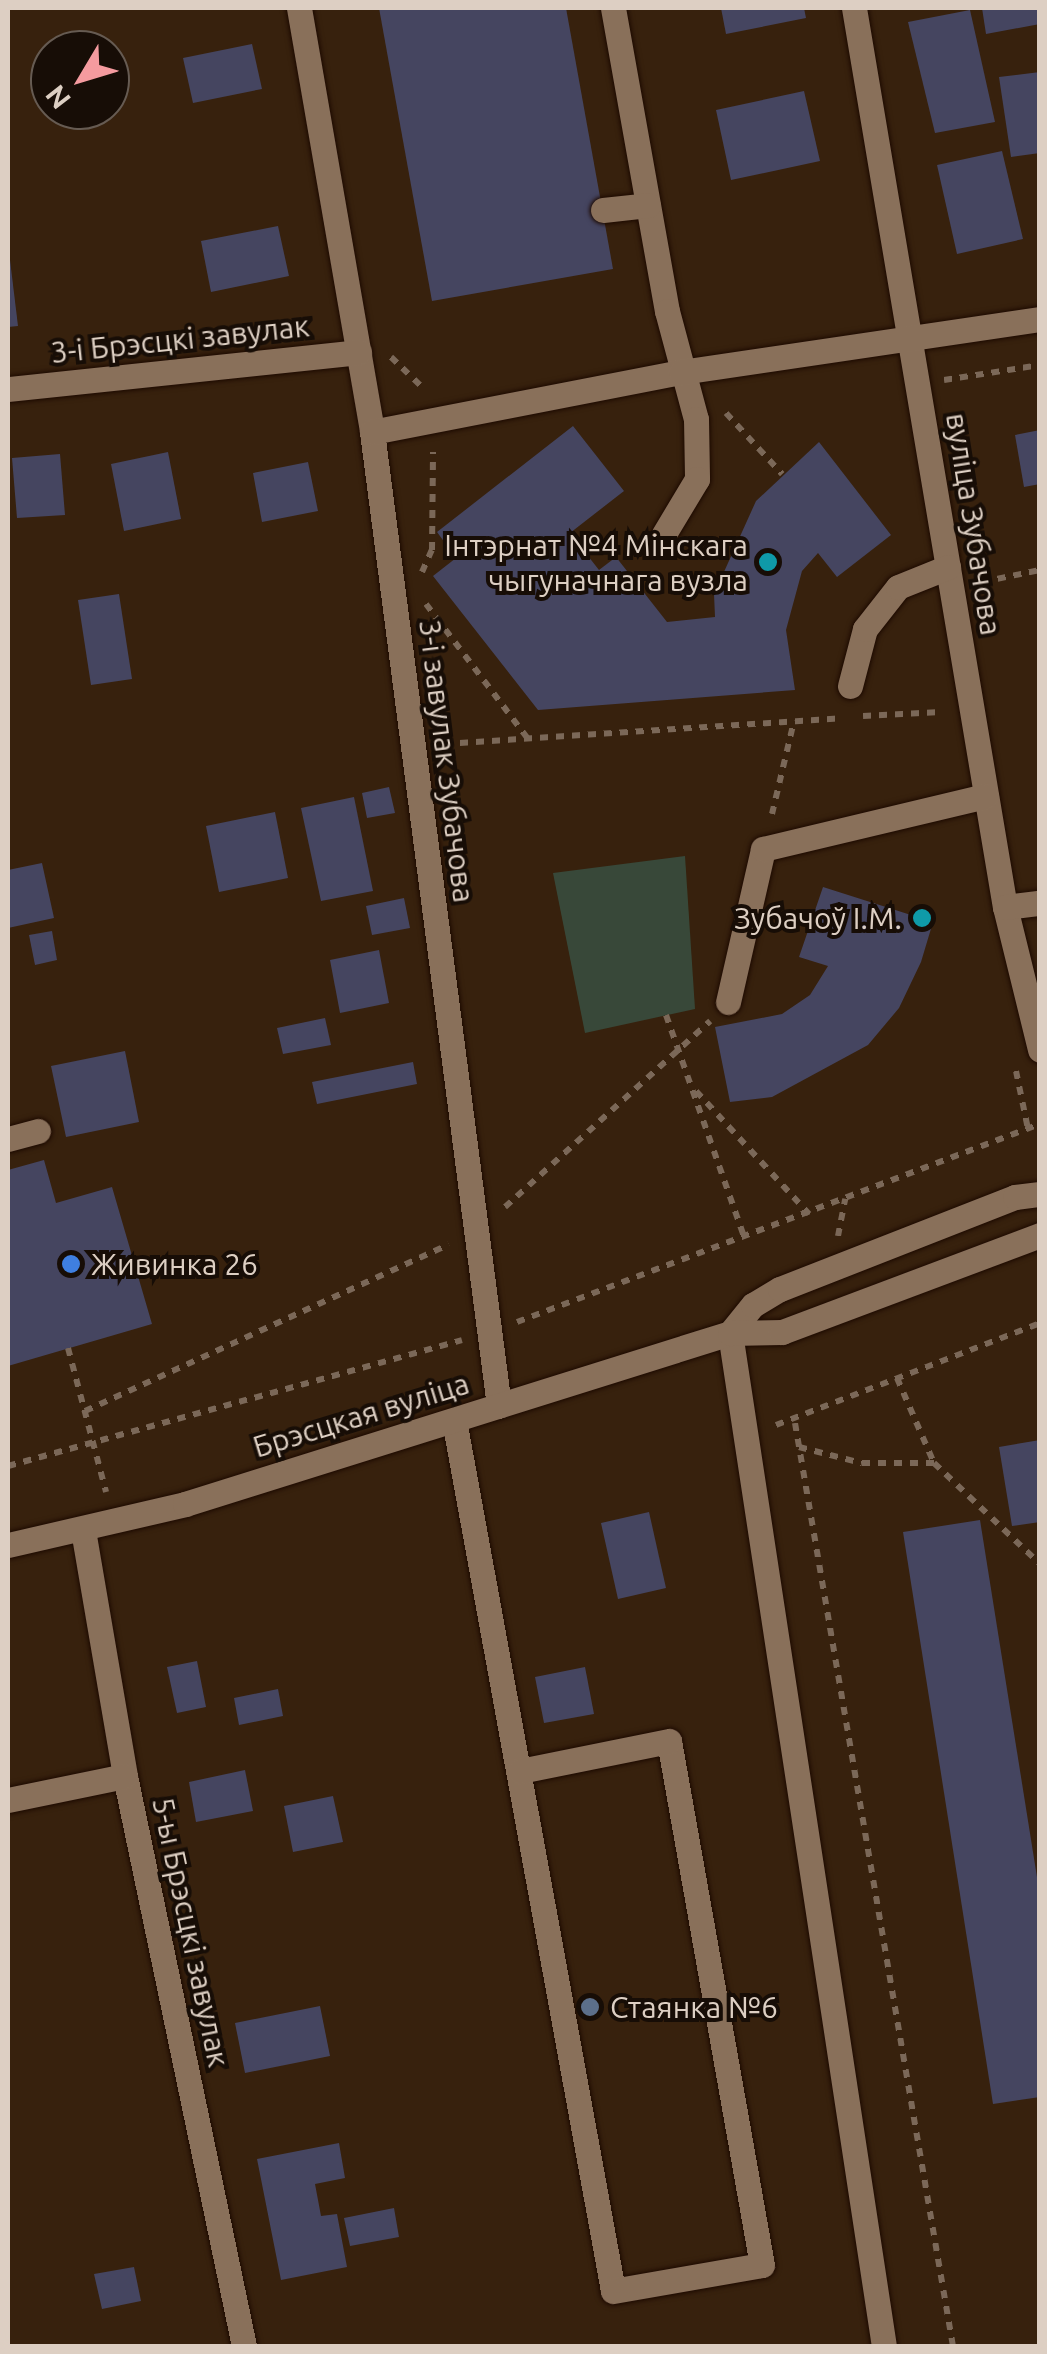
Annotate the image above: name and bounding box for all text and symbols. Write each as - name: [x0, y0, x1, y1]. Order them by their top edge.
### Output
- north arrow: [30, 30, 130, 130]
- text: N: [39, 80, 76, 115]
- street label: 3-і Брэсцкі завулак: [49, 308, 311, 370]
- street label: вуліца Зубачова: [939, 410, 1009, 638]
- place label: Інтэрнат №4 Мінскага чыгуначнага вузла: [444, 527, 748, 598]
- marker: Інтэрнат №4 Мінскага чыгуначнага вузла: [757, 551, 779, 573]
- street label: 3-і завулак Зубачова: [412, 617, 482, 905]
- place label: Зубачоў І.М.: [734, 900, 902, 936]
- marker: Зубачоў І.М.: [911, 907, 933, 929]
- place label: Живинка 26: [91, 1246, 258, 1282]
- marker: Живинка 26: [60, 1253, 82, 1275]
- street label: Брэсцкая вуліца: [249, 1365, 473, 1465]
- street label: 5-ы Брэсцкі завулак: [145, 1794, 237, 2070]
- place label: Стаянка №6: [610, 1989, 778, 2025]
- marker: Стаянка №6: [579, 1996, 601, 2018]

